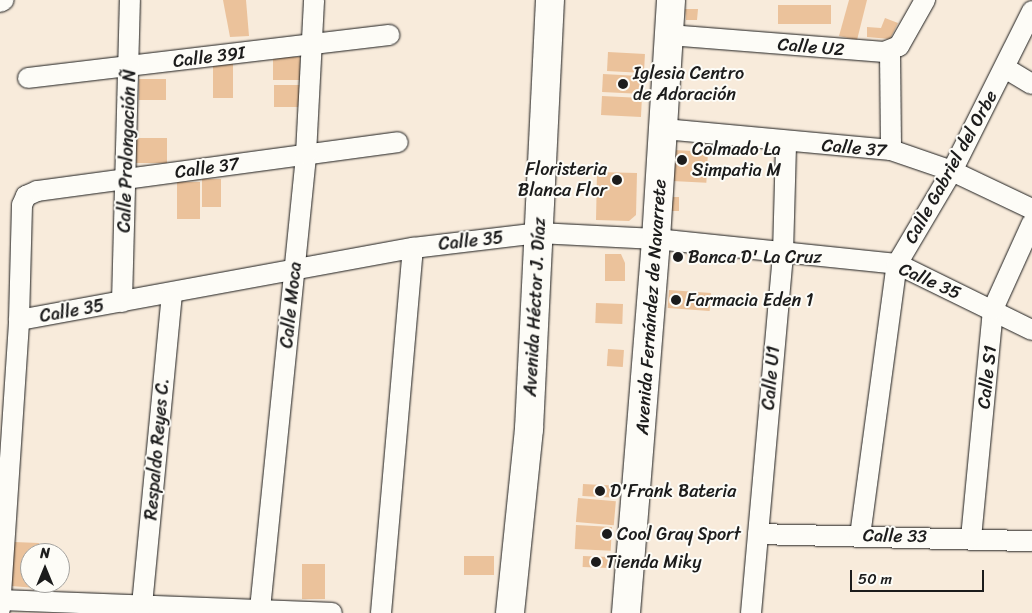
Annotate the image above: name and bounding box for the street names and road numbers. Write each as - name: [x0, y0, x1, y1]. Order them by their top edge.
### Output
- street label: Calle U2: [777, 33, 845, 61]
- street label: Calle 39I: [172, 42, 246, 72]
- street label: Calle Prolongación Ñ: [113, 69, 141, 233]
- street label: Calle Gabriel del Orbe: [900, 87, 1002, 247]
- street label: Calle 37: [821, 134, 887, 162]
- street label: Calle 37: [174, 153, 240, 183]
- street label: Avenida Fernández de Navarrete: [631, 178, 671, 436]
- street label: Avenida Héctor J. Díaz: [520, 217, 550, 397]
- street label: Calle 35: [437, 227, 505, 255]
- street label: Calle 35: [896, 258, 964, 304]
- street label: Calle Moca: [276, 261, 306, 349]
- street label: Calle 35: [38, 295, 106, 327]
- street label: Calle S1: [973, 344, 1001, 410]
- street label: Calle U1: [757, 345, 785, 411]
- street label: Respaldo Reyes C.: [140, 377, 174, 521]
- street label: Calle 33: [863, 525, 927, 547]

